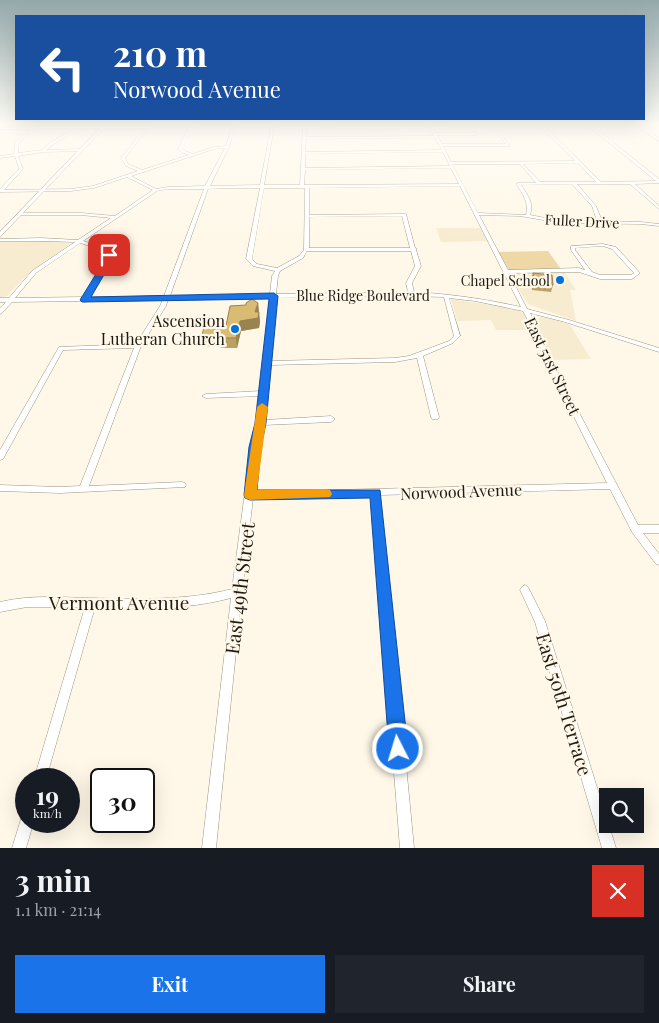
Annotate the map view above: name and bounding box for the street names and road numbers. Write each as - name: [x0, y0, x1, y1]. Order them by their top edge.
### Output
- street label: Fuller Drive: [544, 210, 620, 232]
- street label: Blue Ridge Boulevard: [296, 286, 430, 305]
- street label: East 51st Street: [520, 314, 586, 419]
- street label: Norwood Avenue: [400, 478, 522, 504]
- street label: East 49th Street: [218, 520, 260, 656]
- street label: Vermont Avenue: [48, 589, 189, 615]
- street label: East 50th Terrace: [531, 629, 599, 779]

